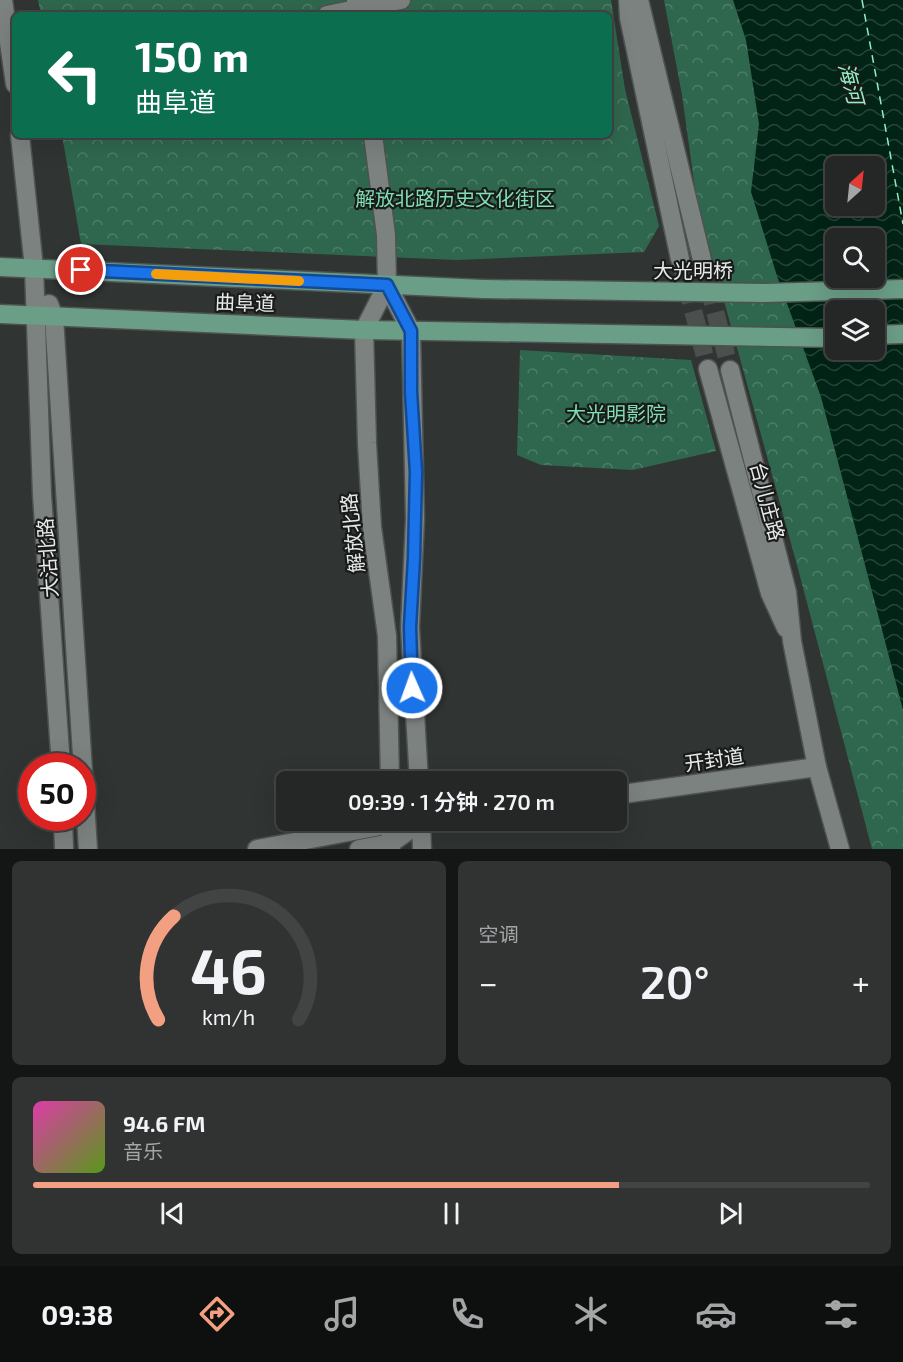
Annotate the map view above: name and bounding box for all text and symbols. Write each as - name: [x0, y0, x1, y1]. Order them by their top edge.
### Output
- text: 150 m: [135, 30, 249, 80]
- icon: left: [36, 36, 114, 114]
- water label: 海河: [834, 59, 871, 110]
- text: 曲阜道: [135, 85, 216, 117]
- north arrow: [825, 156, 885, 216]
- map controls: [825, 156, 885, 360]
- park label: 解放北路历史文化街区: [355, 186, 555, 210]
- button: search: [825, 228, 885, 288]
- pin: [55, 244, 106, 295]
- icon: arrive: [64, 253, 97, 286]
- street label: 大光明桥: [653, 258, 733, 282]
- street label: 曲阜道: [215, 289, 275, 315]
- button: layers: [825, 300, 885, 360]
- park label: 大光明影院: [566, 401, 666, 425]
- street label: 台儿庄路: [746, 459, 790, 543]
- street label: 解放北路: [336, 492, 368, 574]
- street label: 大沽北路: [32, 517, 62, 599]
- position arrow: [380, 656, 444, 720]
- street label: 开封道: [683, 743, 745, 775]
- speed limit sign: 50: [18, 753, 96, 831]
- text: 09:39 · 1 分钟 · 270 m: [348, 788, 555, 814]
- text: 空调: [479, 922, 519, 946]
- text: 46: [190, 932, 267, 1007]
- text: 20°: [640, 954, 710, 1008]
- text: −: [479, 962, 498, 1002]
- text: +: [852, 962, 870, 1002]
- text: km/h: [202, 1004, 255, 1029]
- text: 94.6 FM: [123, 1110, 205, 1136]
- text: 音乐: [123, 1139, 163, 1163]
- icon: previous: [156, 1197, 189, 1230]
- icon: pause: [435, 1197, 468, 1230]
- icon: next: [714, 1197, 747, 1230]
- icon: directions: [196, 1293, 238, 1335]
- icon: music: [321, 1293, 363, 1335]
- icon: phone: [446, 1293, 488, 1335]
- icon: climate: [570, 1293, 612, 1335]
- icon: car: [695, 1293, 737, 1335]
- icon: filters: [820, 1293, 862, 1335]
- text: 09:38: [41, 1298, 113, 1330]

